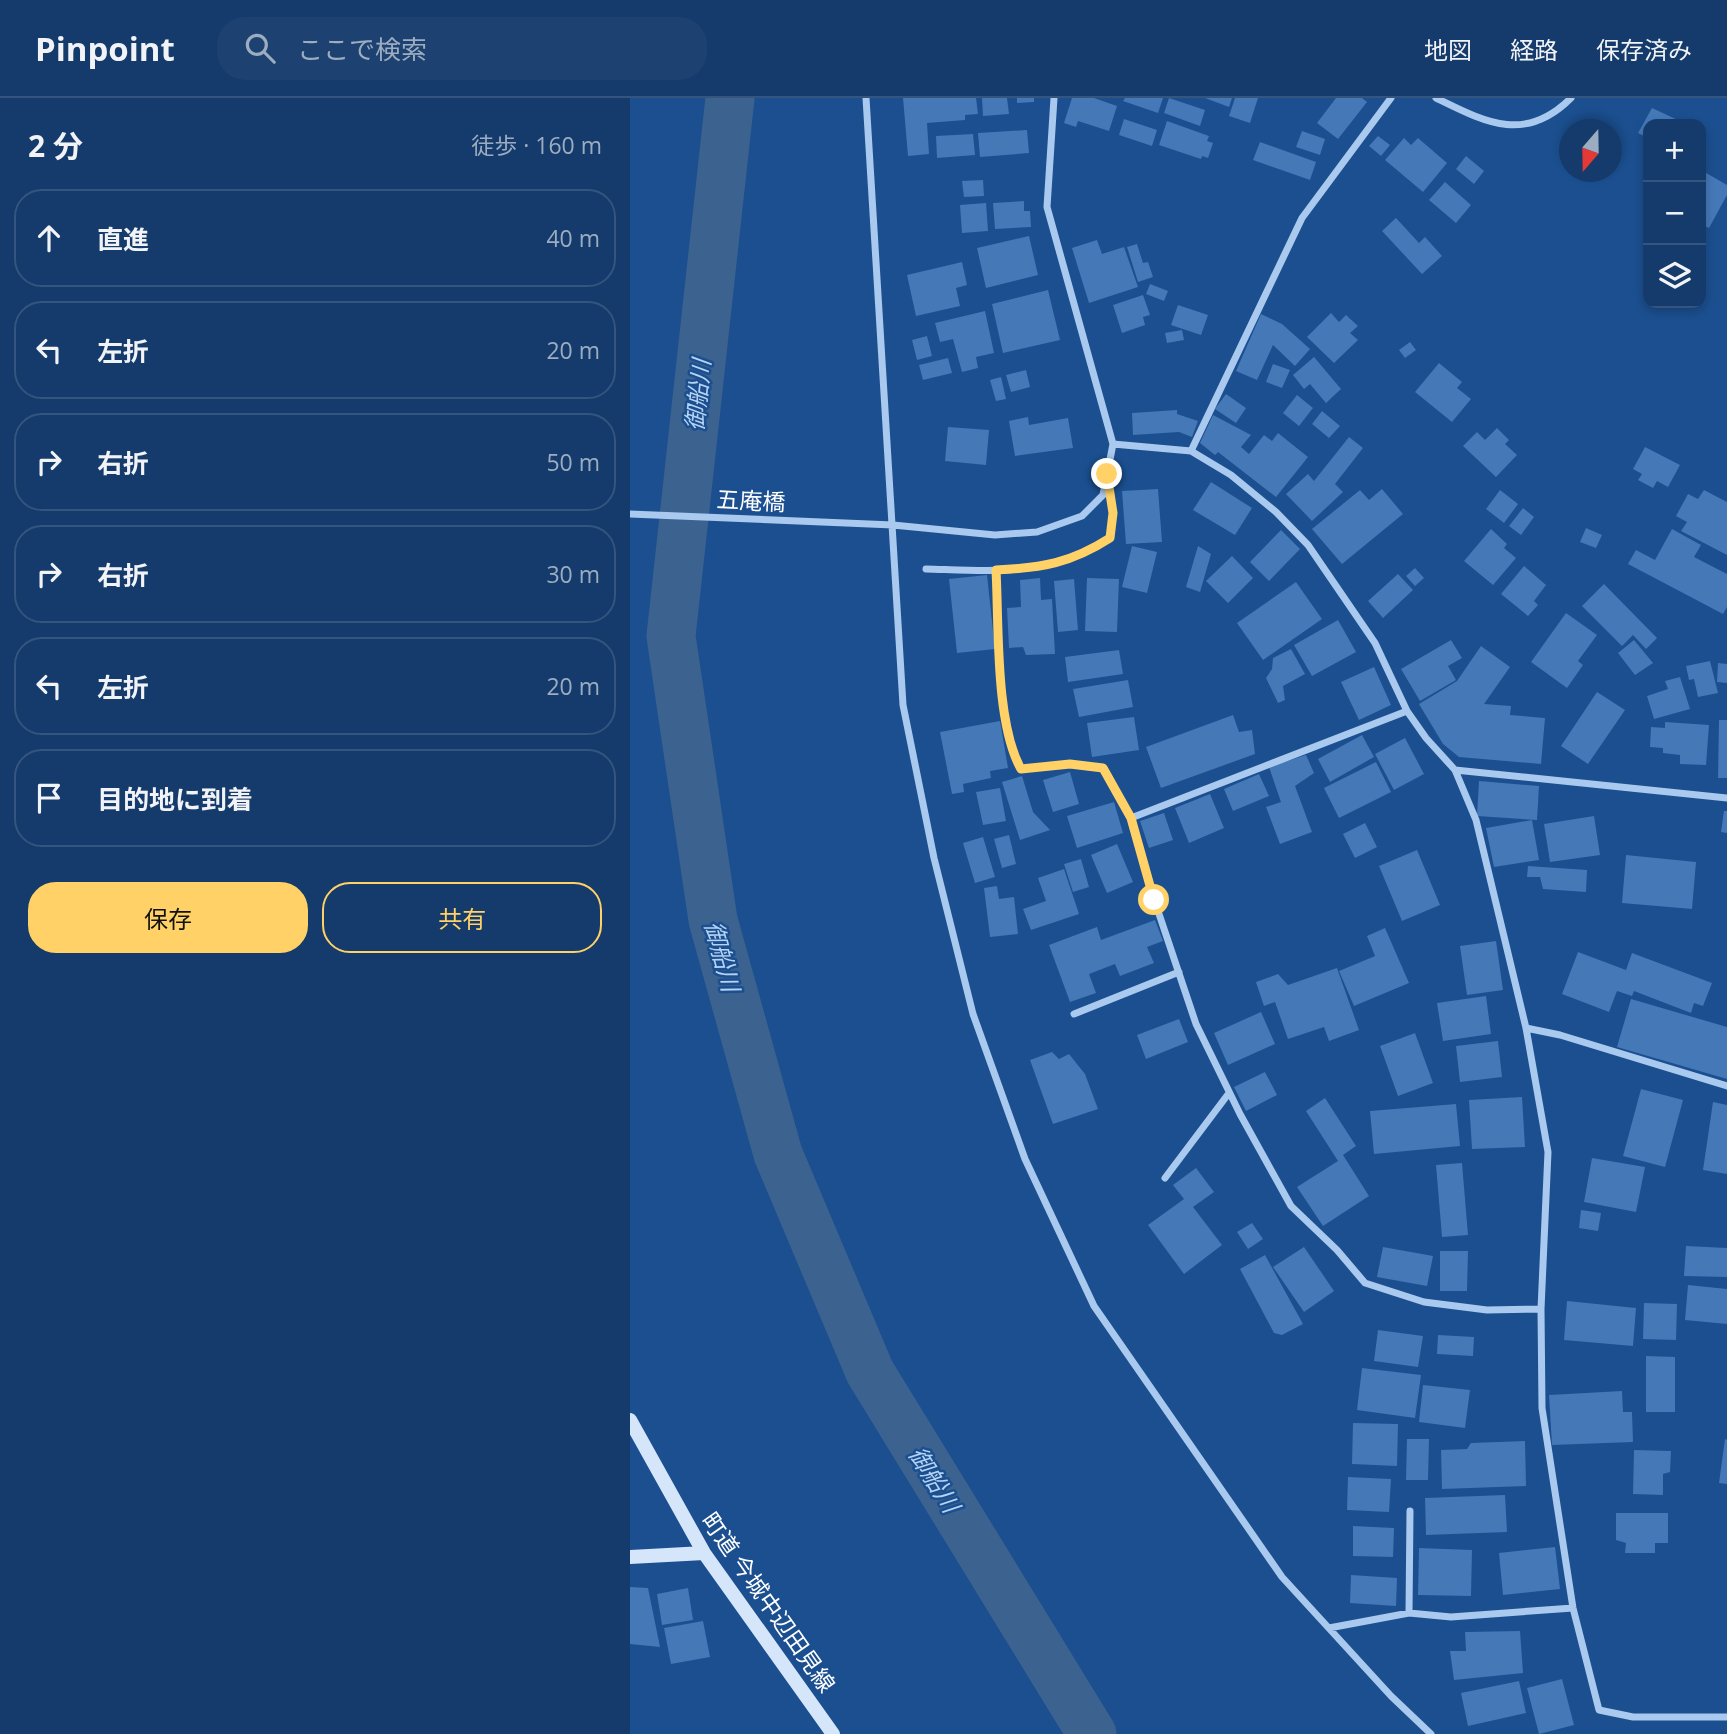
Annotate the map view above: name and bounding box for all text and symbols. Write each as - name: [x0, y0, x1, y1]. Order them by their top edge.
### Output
- search box: [217, 17, 707, 80]
- text: Pinpoint: [35, 26, 175, 71]
- icon: search: [241, 29, 279, 67]
- text: ここで検索: [297, 31, 427, 67]
- text: 地図: [1424, 33, 1472, 66]
- text: 経路: [1510, 33, 1558, 66]
- text: 保存済み: [1596, 33, 1692, 66]
- north arrow: [1559, 119, 1622, 182]
- map controls: [1643, 119, 1706, 308]
- button: +: [1643, 119, 1706, 182]
- text: 2 分: [28, 125, 83, 166]
- text: 徒歩 · 160 m: [471, 129, 602, 161]
- button: −: [1643, 182, 1706, 245]
- icon: ahead: [30, 219, 68, 257]
- text: 直進: [97, 221, 149, 257]
- text: 40 m: [546, 222, 600, 254]
- button: layers: [1643, 245, 1706, 308]
- icon: left: [30, 331, 68, 369]
- text: 左折: [97, 333, 149, 369]
- text: 20 m: [546, 334, 600, 366]
- water label: 御船川: [677, 354, 717, 433]
- icon: right: [30, 443, 68, 481]
- text: 右折: [97, 445, 149, 481]
- text: 50 m: [546, 446, 600, 478]
- route end: [1091, 458, 1122, 489]
- street label: 五庵橋: [716, 482, 786, 518]
- icon: right: [30, 555, 68, 593]
- text: 右折: [97, 557, 149, 593]
- text: 30 m: [546, 558, 600, 590]
- icon: left: [30, 667, 68, 705]
- text: 左折: [97, 669, 149, 705]
- text: 20 m: [546, 670, 600, 702]
- icon: arrive: [30, 779, 68, 817]
- text: 目的地に到着: [97, 781, 253, 817]
- button: 保存: [28, 882, 308, 953]
- button: 共有: [322, 882, 602, 953]
- route start: [1138, 884, 1169, 915]
- water label: 御船川: [698, 917, 749, 998]
- water label: 御船川: [902, 1440, 970, 1521]
- street label: 町道 今城中辺田見線: [695, 1506, 843, 1698]

